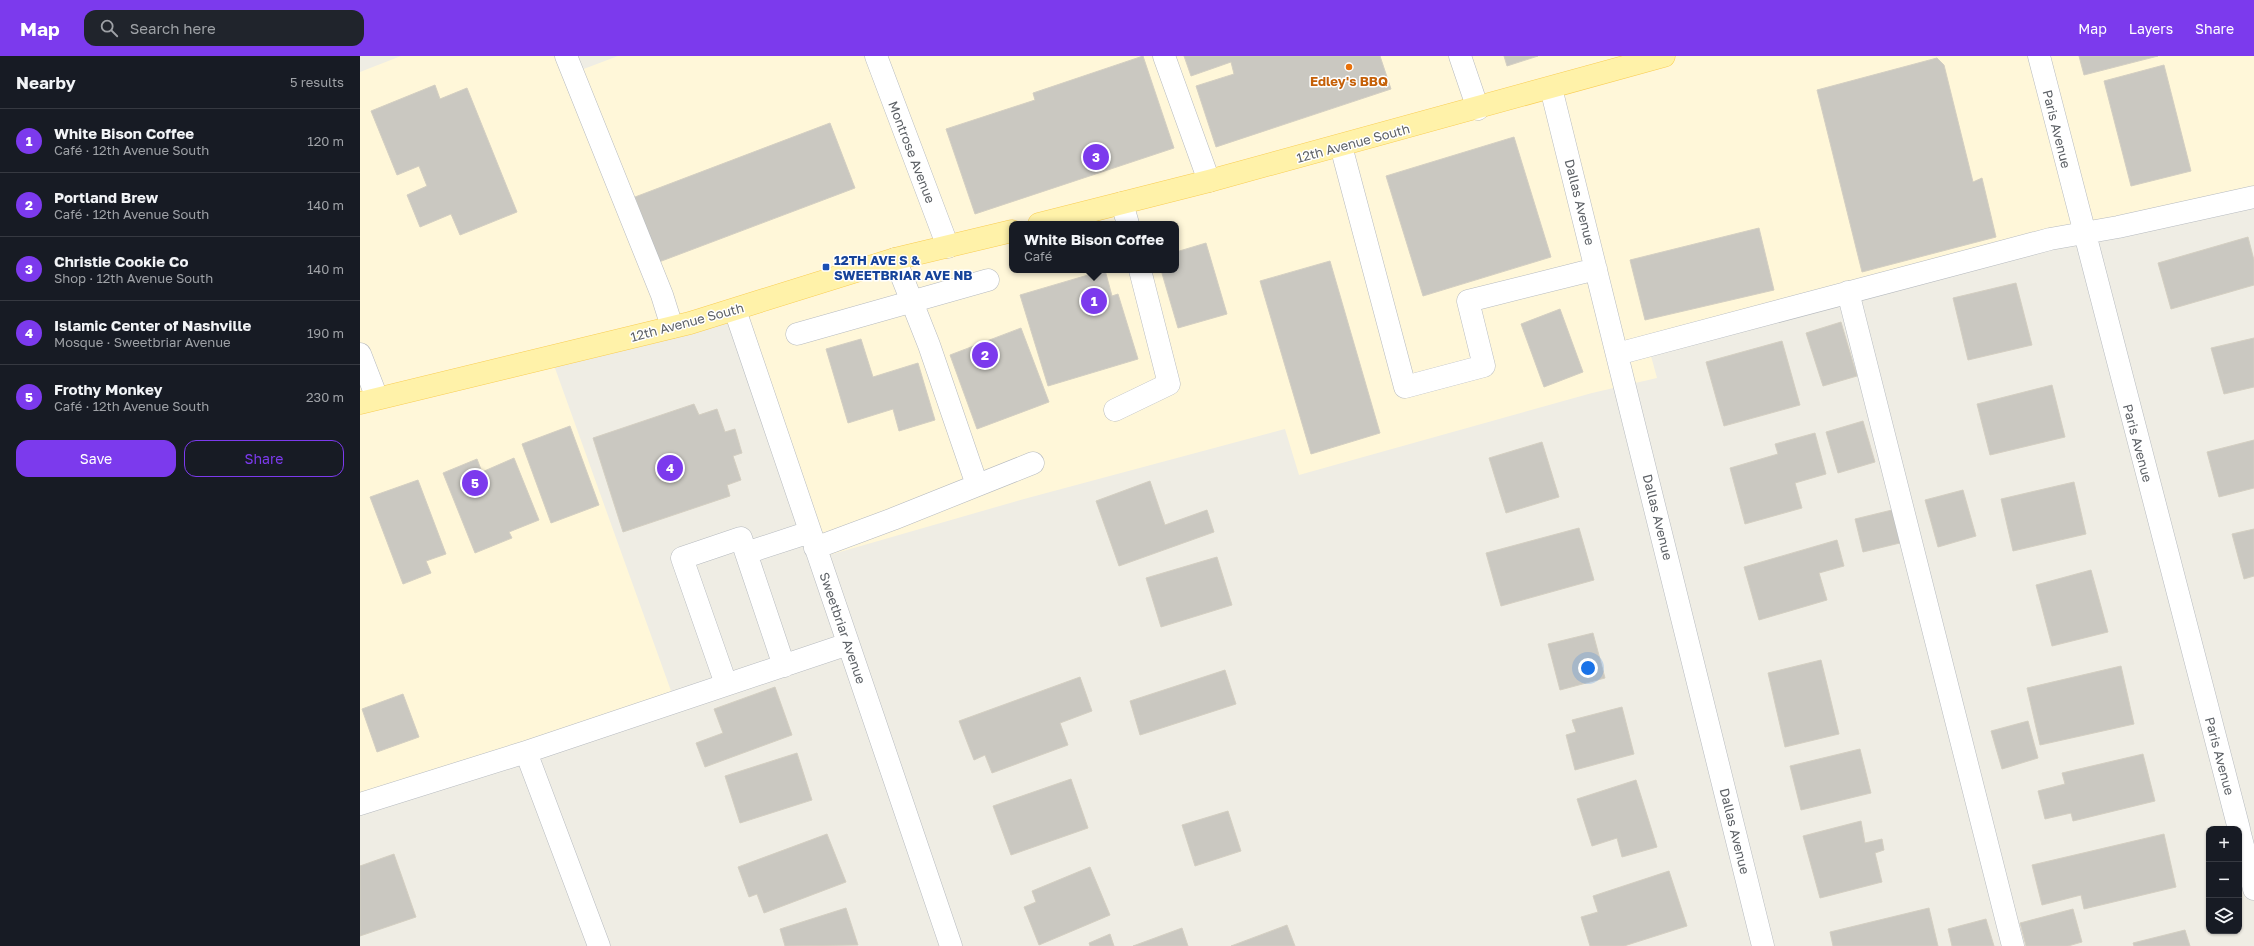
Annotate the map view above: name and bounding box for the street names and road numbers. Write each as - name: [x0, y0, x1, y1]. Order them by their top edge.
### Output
- street label: Paris Avenue: [2040, 88, 2074, 170]
- street label: Montrose Avenue: [885, 99, 939, 205]
- street label: 12th Avenue South: [1295, 120, 1411, 166]
- street label: Dallas Avenue: [1562, 157, 1598, 247]
- street label: 12th Avenue South: [629, 299, 745, 345]
- street label: Paris Avenue: [2120, 402, 2156, 484]
- street label: Dallas Avenue: [1640, 472, 1676, 562]
- street label: Sweetbriar Avenue: [816, 570, 870, 686]
- street label: Paris Avenue: [2202, 715, 2238, 797]
- street label: Dallas Avenue: [1717, 786, 1753, 876]

